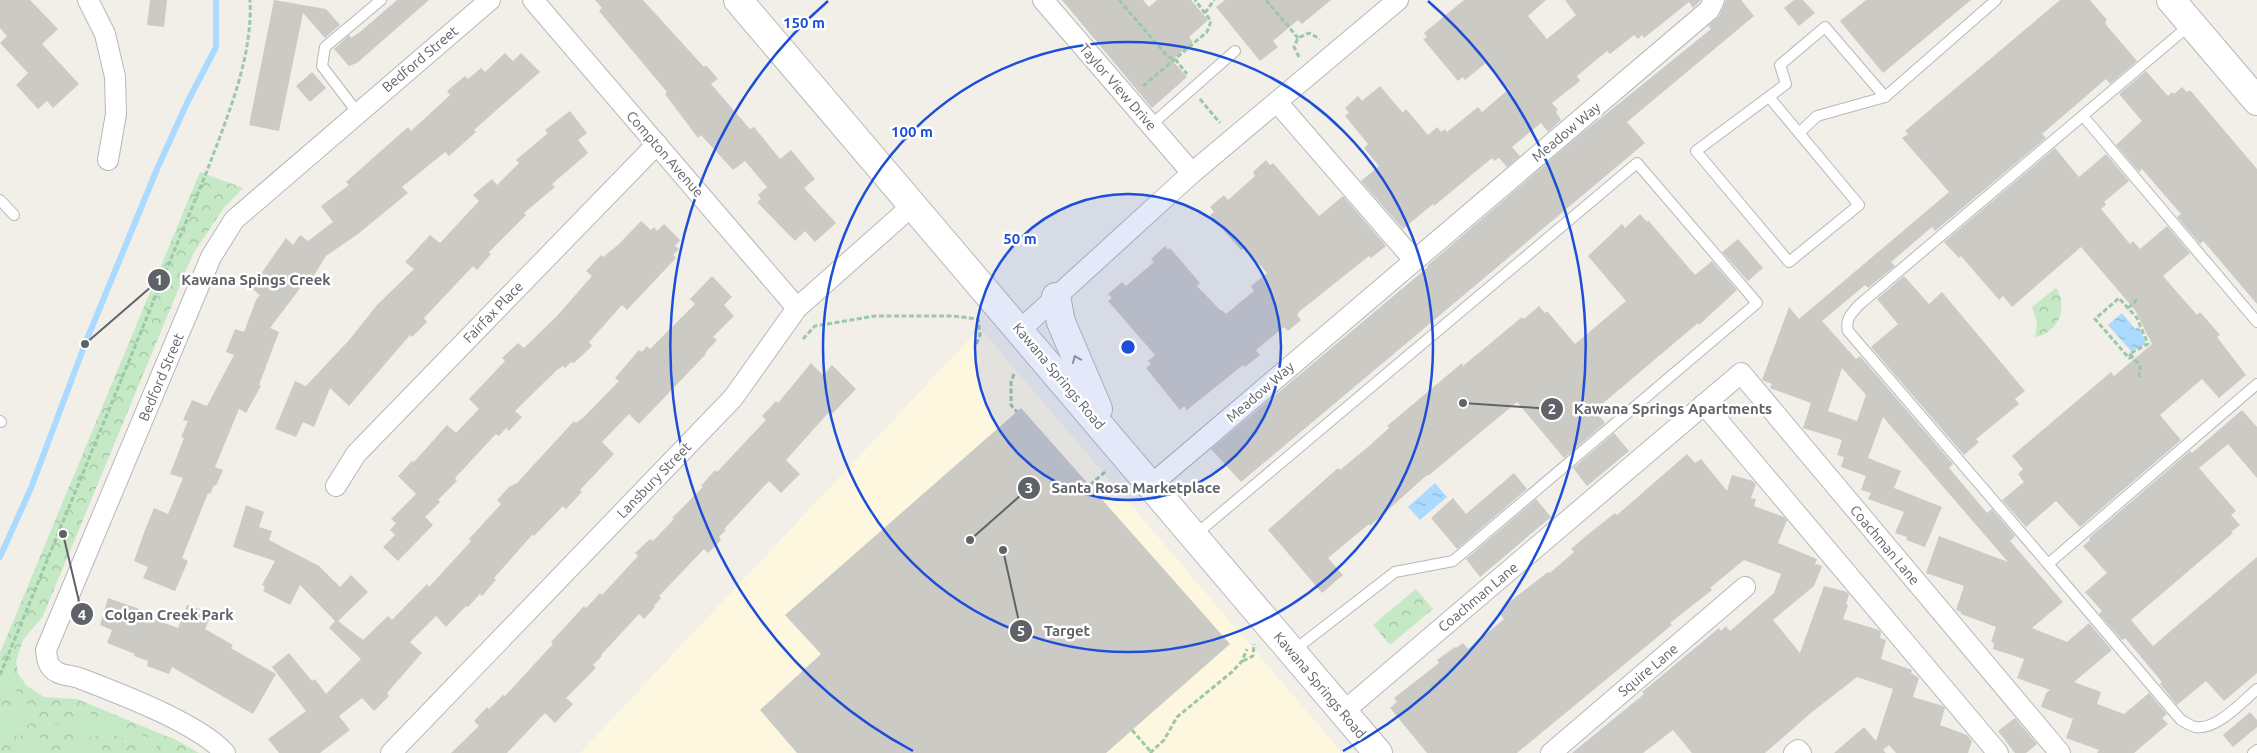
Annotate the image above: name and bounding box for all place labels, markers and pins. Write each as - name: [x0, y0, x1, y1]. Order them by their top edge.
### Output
- callout: Kawana Spings Creek: [146, 265, 341, 295]
- centre of rings: [1119, 338, 1137, 356]
- callout: Kawana Springs Apartments: [1539, 394, 1782, 424]
- callout: Santa Rosa Marketplace: [1016, 473, 1230, 503]
- callout: Colgan Creek Park: [69, 599, 243, 629]
- callout: Target: [1009, 616, 1100, 646]

